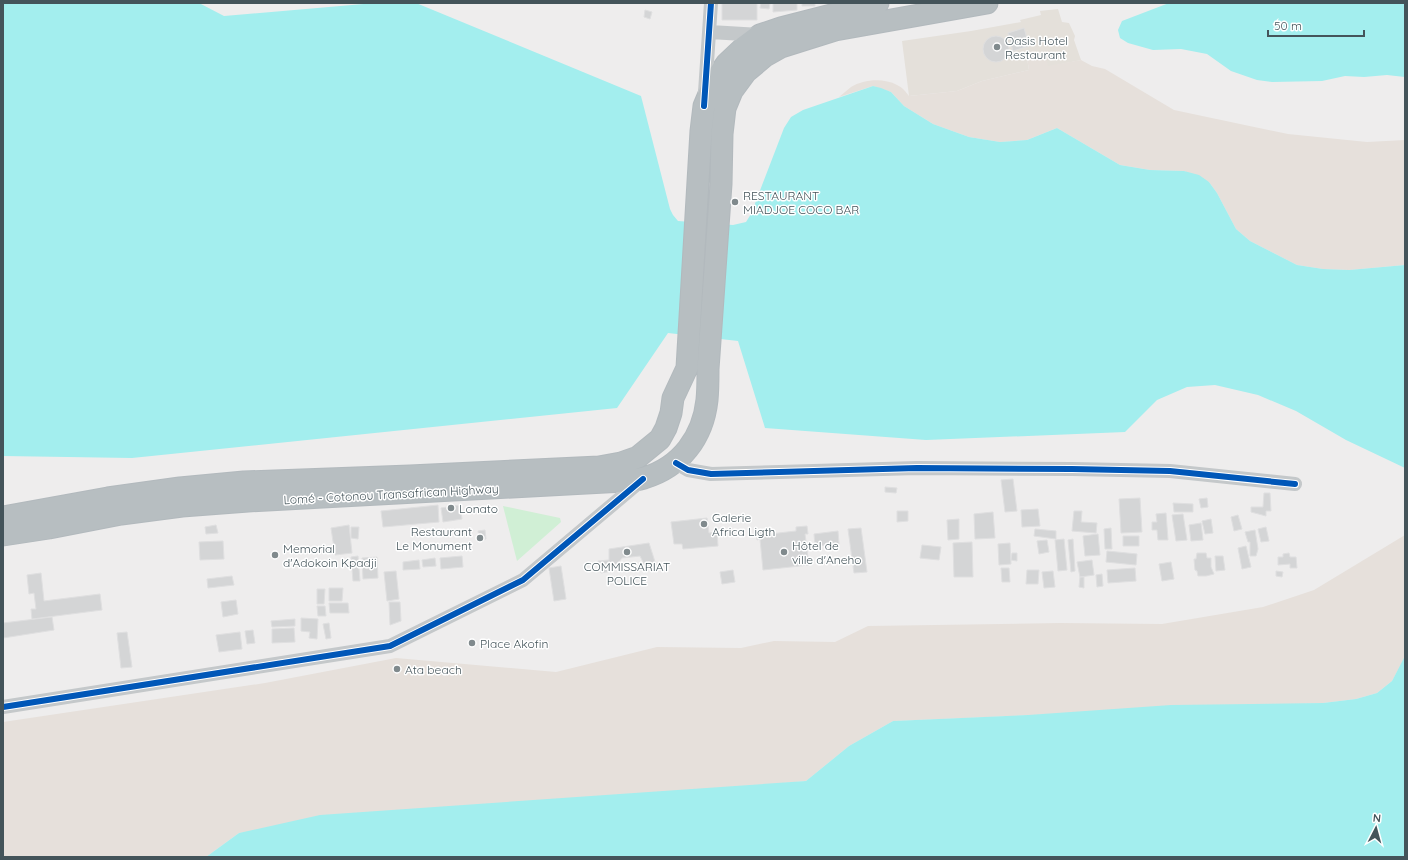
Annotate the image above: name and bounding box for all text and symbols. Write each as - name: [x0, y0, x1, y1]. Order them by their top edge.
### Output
- scale bar: [1268, 12, 1364, 38]
- text: 50 m: [1274, 18, 1302, 33]
- place label: Oasis Hotel Restaurant: [1005, 33, 1068, 62]
- marker: Oasis Hotel Restaurant: [992, 42, 1002, 52]
- place label: RESTAURANT MIADJOE COCO BAR: [743, 188, 859, 217]
- marker: RESTAURANT MIADJOE COCO BAR: [730, 197, 740, 207]
- street label: Lomé - Cotonou Transafrican Highway: [283, 481, 499, 507]
- place label: Lonato: [459, 501, 498, 516]
- marker: Lonato: [446, 503, 456, 513]
- place label: Galerie Africa Ligth: [712, 510, 775, 539]
- marker: Galerie Africa Ligth: [699, 519, 709, 529]
- place label: Restaurant Le Monument: [396, 524, 472, 553]
- marker: Restaurant Le Monument: [475, 533, 485, 543]
- place label: Hôtel de ville d'Aneho: [792, 538, 862, 567]
- place label: Memorial d'Adokoin Kpadji: [283, 541, 377, 570]
- marker: COMMISSARIAT POLICE: [622, 547, 632, 557]
- marker: Hôtel de ville d'Aneho: [779, 547, 789, 557]
- marker: Memorial d'Adokoin Kpadji: [270, 550, 280, 560]
- place label: COMMISSARIAT POLICE: [584, 559, 670, 588]
- place label: Place Akofin: [480, 636, 548, 651]
- marker: Place Akofin: [467, 638, 477, 648]
- place label: Ata beach: [405, 662, 462, 677]
- marker: Ata beach: [392, 664, 402, 674]
- north arrow: [1356, 808, 1396, 848]
- text: N: [1372, 811, 1382, 825]

